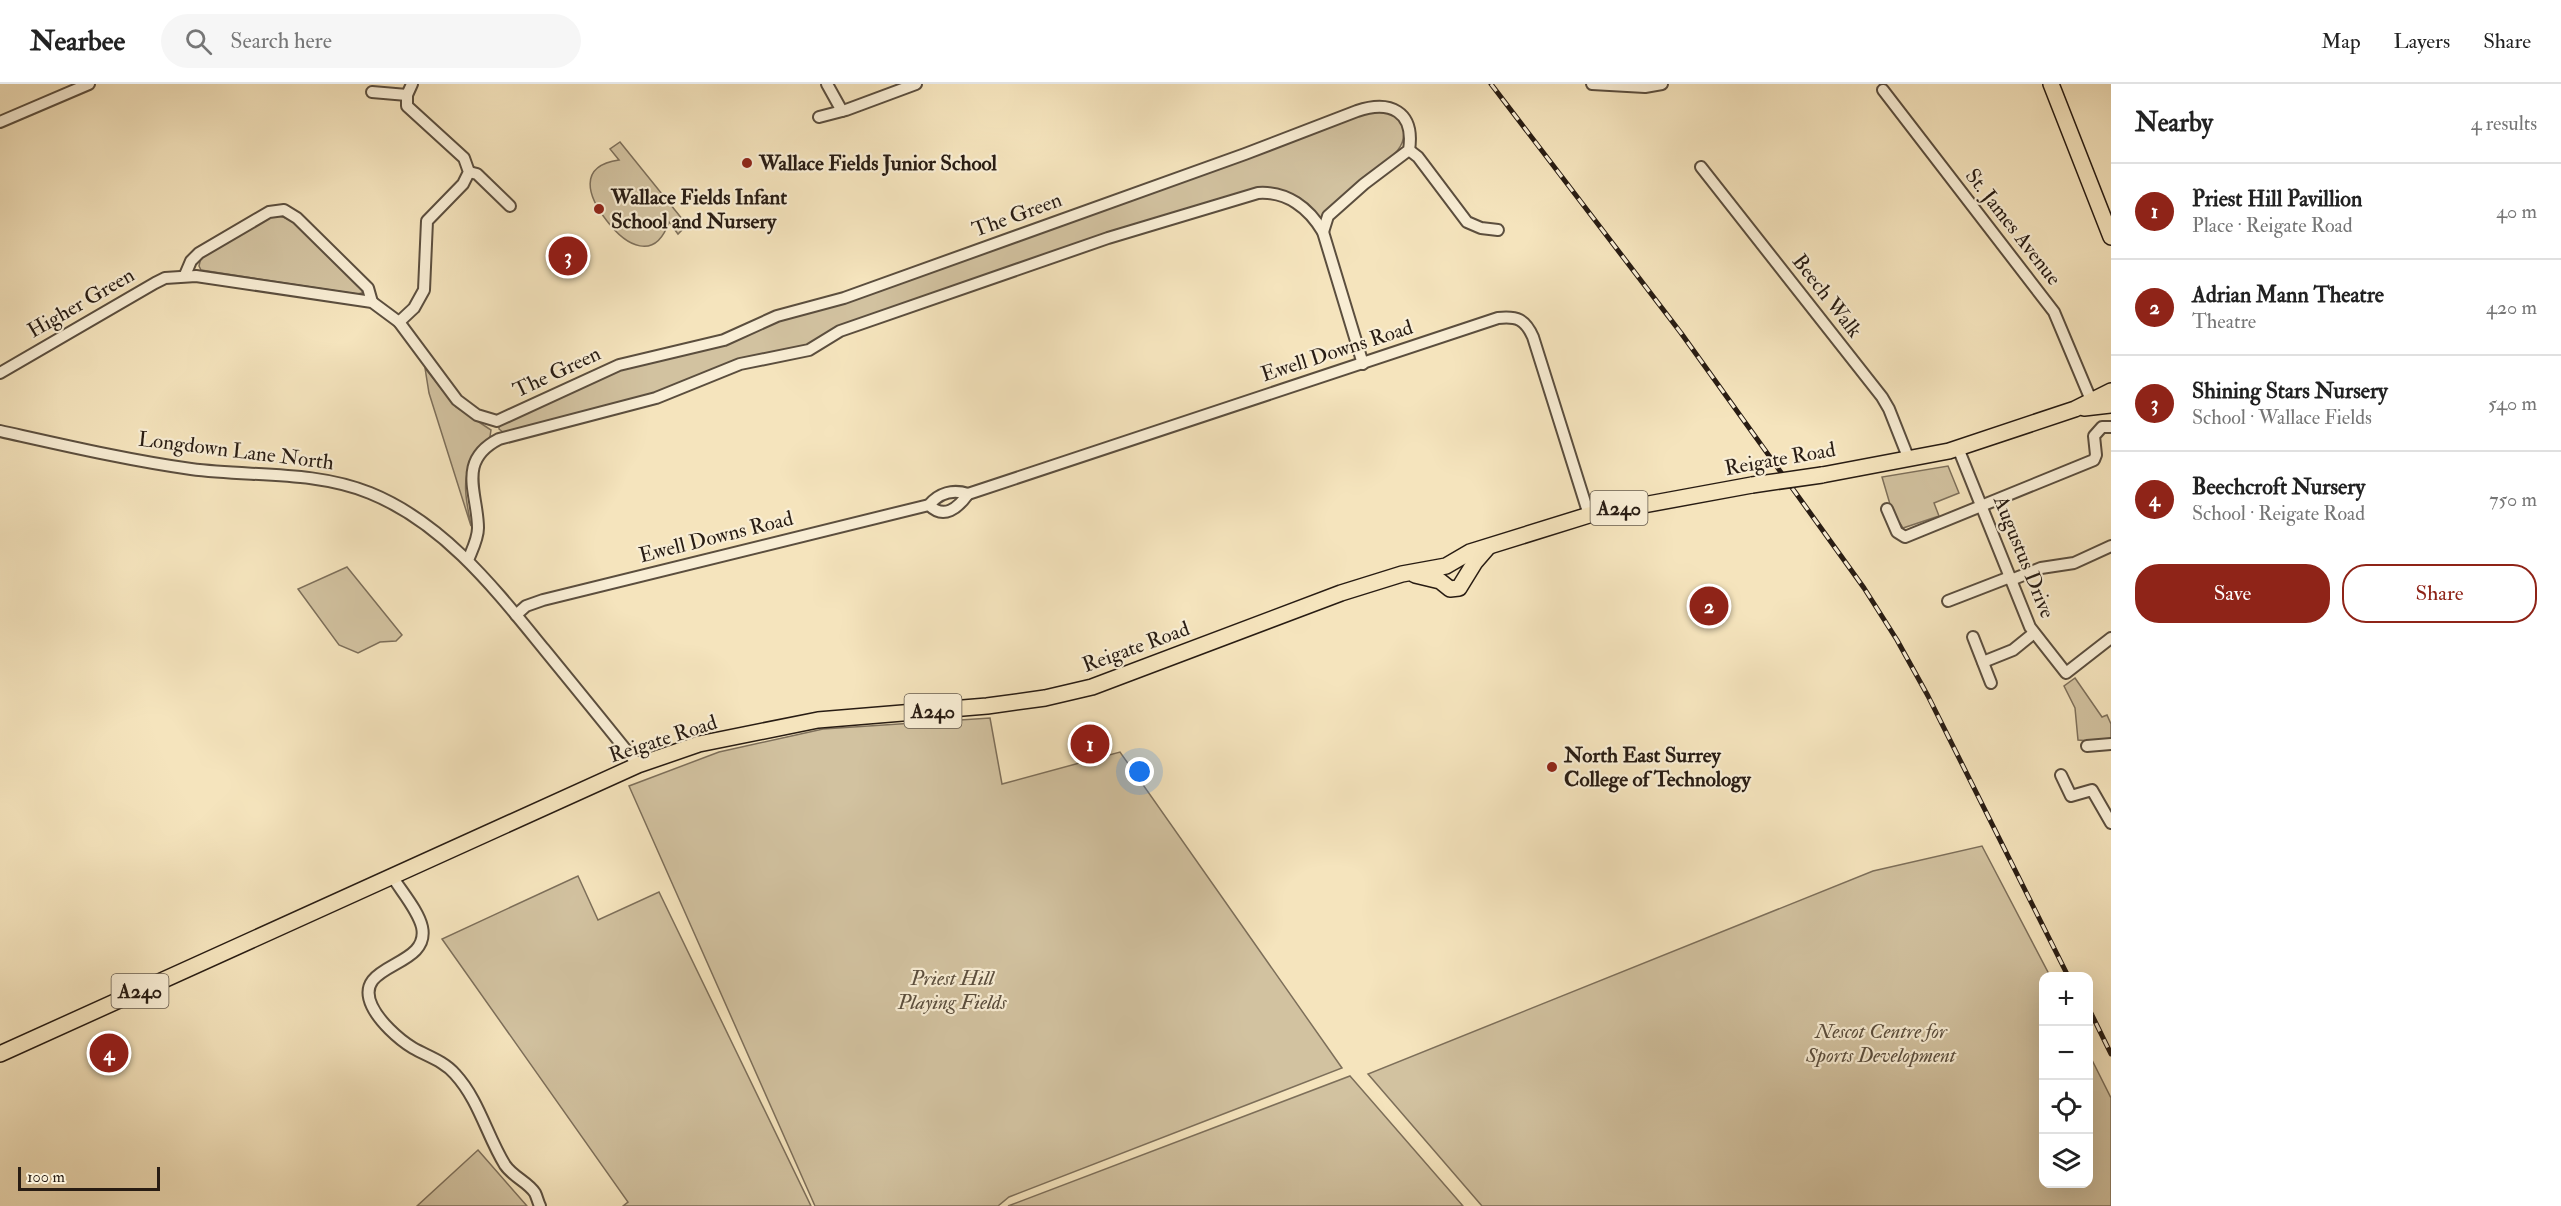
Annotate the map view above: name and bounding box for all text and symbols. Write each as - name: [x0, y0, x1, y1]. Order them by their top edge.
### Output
- search box: [161, 14, 581, 68]
- text: Nearbee: [30, 24, 125, 59]
- icon: search: [182, 25, 215, 58]
- text: Search here: [230, 27, 332, 55]
- text: Map: [2321, 28, 2361, 55]
- text: Layers: [2394, 28, 2450, 55]
- text: Share: [2483, 28, 2531, 55]
- text: Nearby: [2135, 107, 2213, 139]
- text: 4 results: [2471, 111, 2537, 136]
- place label: Wallace Fields Junior School: [758, 150, 998, 177]
- marker: Wallace Fields Junior School: [740, 156, 754, 170]
- street label: St. James Avenue: [1959, 163, 2067, 291]
- place label: Wallace Fields Infant School and Nursery: [610, 184, 787, 235]
- text: Priest Hill Pavillion: [2192, 185, 2362, 213]
- street label: The Green: [968, 186, 1066, 244]
- text: 1: [2151, 199, 2158, 224]
- text: 40 m: [2496, 199, 2537, 224]
- marker: Wallace Fields Infant School and Nursery: [592, 202, 606, 216]
- text: Place · Reigate Road: [2192, 213, 2353, 238]
- pin: 3: [548, 234, 588, 279]
- street label: Beech Walk: [1786, 249, 1868, 343]
- street label: Higher Green: [23, 261, 139, 344]
- text: Adrian Mann Theatre: [2192, 281, 2384, 309]
- text: 2: [2149, 295, 2160, 320]
- text: 420 m: [2486, 295, 2537, 320]
- text: Theatre: [2192, 309, 2256, 334]
- street label: Ewell Downs Road: [1258, 314, 1417, 388]
- street label: The Green: [509, 340, 605, 404]
- text: Shining Stars Nursery: [2192, 377, 2388, 405]
- text: 3: [2151, 391, 2158, 416]
- text: 540 m: [2488, 391, 2537, 416]
- text: School · Wallace Fields: [2192, 405, 2372, 430]
- street label: Longdown Lane North: [137, 426, 335, 476]
- street label: Reigate Road: [1722, 436, 1838, 482]
- text: Beechcroft Nursery: [2192, 473, 2365, 501]
- text: 4: [2149, 487, 2160, 512]
- text: 750 m: [2489, 487, 2537, 512]
- road number: A240: [1590, 491, 1648, 525]
- street label: Augustus Drive: [1987, 491, 2061, 623]
- text: School · Reigate Road: [2192, 501, 2365, 526]
- street label: Ewell Downs Road: [636, 505, 797, 569]
- button: Save: [2135, 564, 2330, 623]
- button: Share: [2342, 564, 2537, 623]
- pin: 2: [1690, 584, 1728, 628]
- street label: Reigate Road: [1079, 615, 1194, 679]
- road number: A240: [904, 694, 962, 728]
- street label: Reigate Road: [606, 709, 721, 769]
- pin: 1: [1070, 722, 1110, 766]
- place label: North East Surrey College of Technology: [1563, 742, 1752, 793]
- your location: [1125, 757, 1154, 786]
- marker: North East Surrey College of Technology: [1545, 760, 1559, 774]
- park label: Priest Hill Playing Fields: [896, 965, 1008, 1016]
- map controls: [2039, 972, 2093, 1188]
- button: +: [2039, 972, 2093, 1026]
- road number: A240: [112, 974, 168, 1008]
- park label: Nescot Centre for Sports Development: [1805, 1018, 1957, 1069]
- button: −: [2039, 1026, 2093, 1080]
- pin: 4: [90, 1030, 128, 1076]
- button: locate: [2039, 1080, 2093, 1134]
- button: layers: [2039, 1134, 2093, 1188]
- scale bar: [18, 1164, 160, 1192]
- text: 100 m: [27, 1167, 65, 1187]

